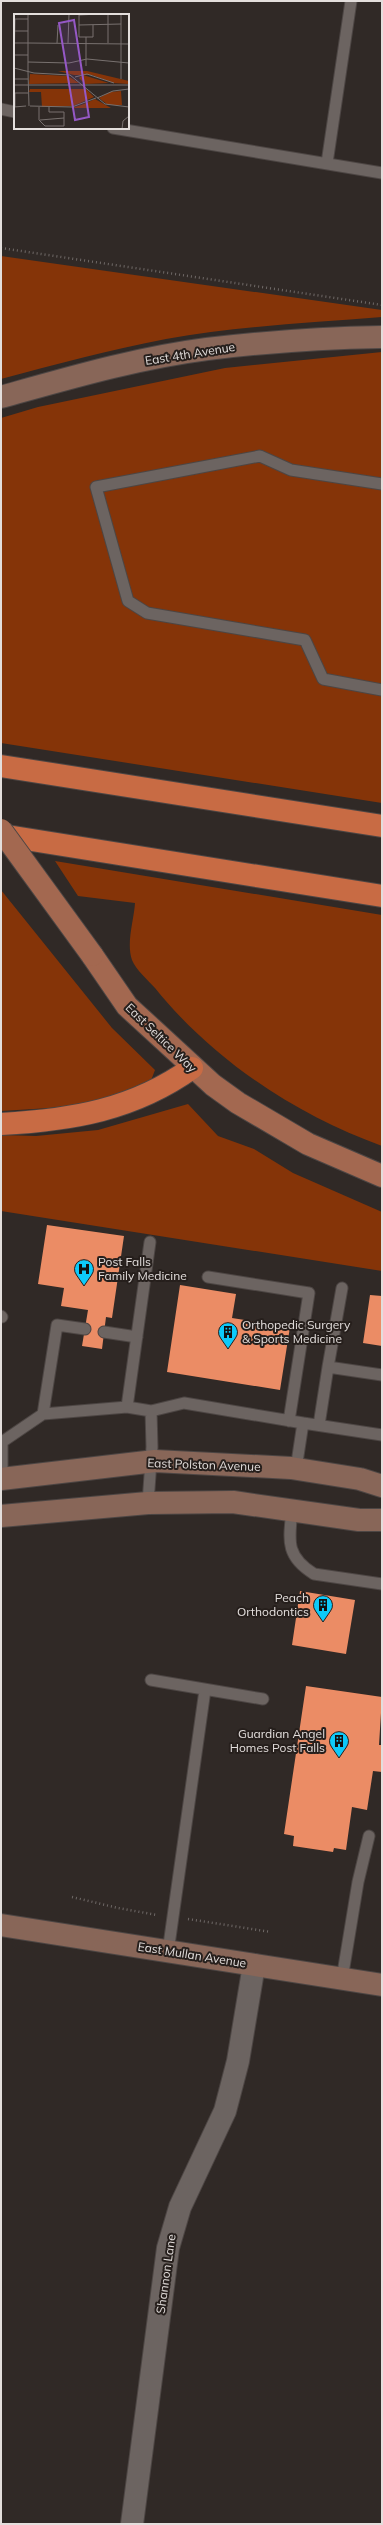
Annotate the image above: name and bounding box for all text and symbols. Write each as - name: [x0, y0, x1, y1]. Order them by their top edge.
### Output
- inset map: [14, 14, 129, 129]
- street label: East 4th Avenue: [144, 339, 236, 368]
- street label: East Seltice Way: [123, 1000, 200, 1076]
- place label: Post Falls Family Medicine: [98, 1254, 187, 1283]
- hospital icon: Post Falls Family Medicine: [73, 1258, 95, 1286]
- place label: Orthopedic Surgery & Sports Medicine: [242, 1317, 351, 1346]
- building icon: Orthopedic Surgery & Sports Medicine: [217, 1321, 239, 1349]
- street label: East Polston Avenue: [147, 1455, 261, 1474]
- place label: Peach Orthodontics: [237, 1590, 309, 1619]
- building icon: Peach Orthodontics: [312, 1594, 334, 1622]
- place label: Guardian Angel Homes Post Falls: [230, 1726, 325, 1755]
- building icon: Guardian Angel Homes Post Falls: [328, 1730, 350, 1758]
- street label: East Mullan Avenue: [137, 1939, 247, 1970]
- street label: Shannon Lane: [153, 2233, 179, 2315]

